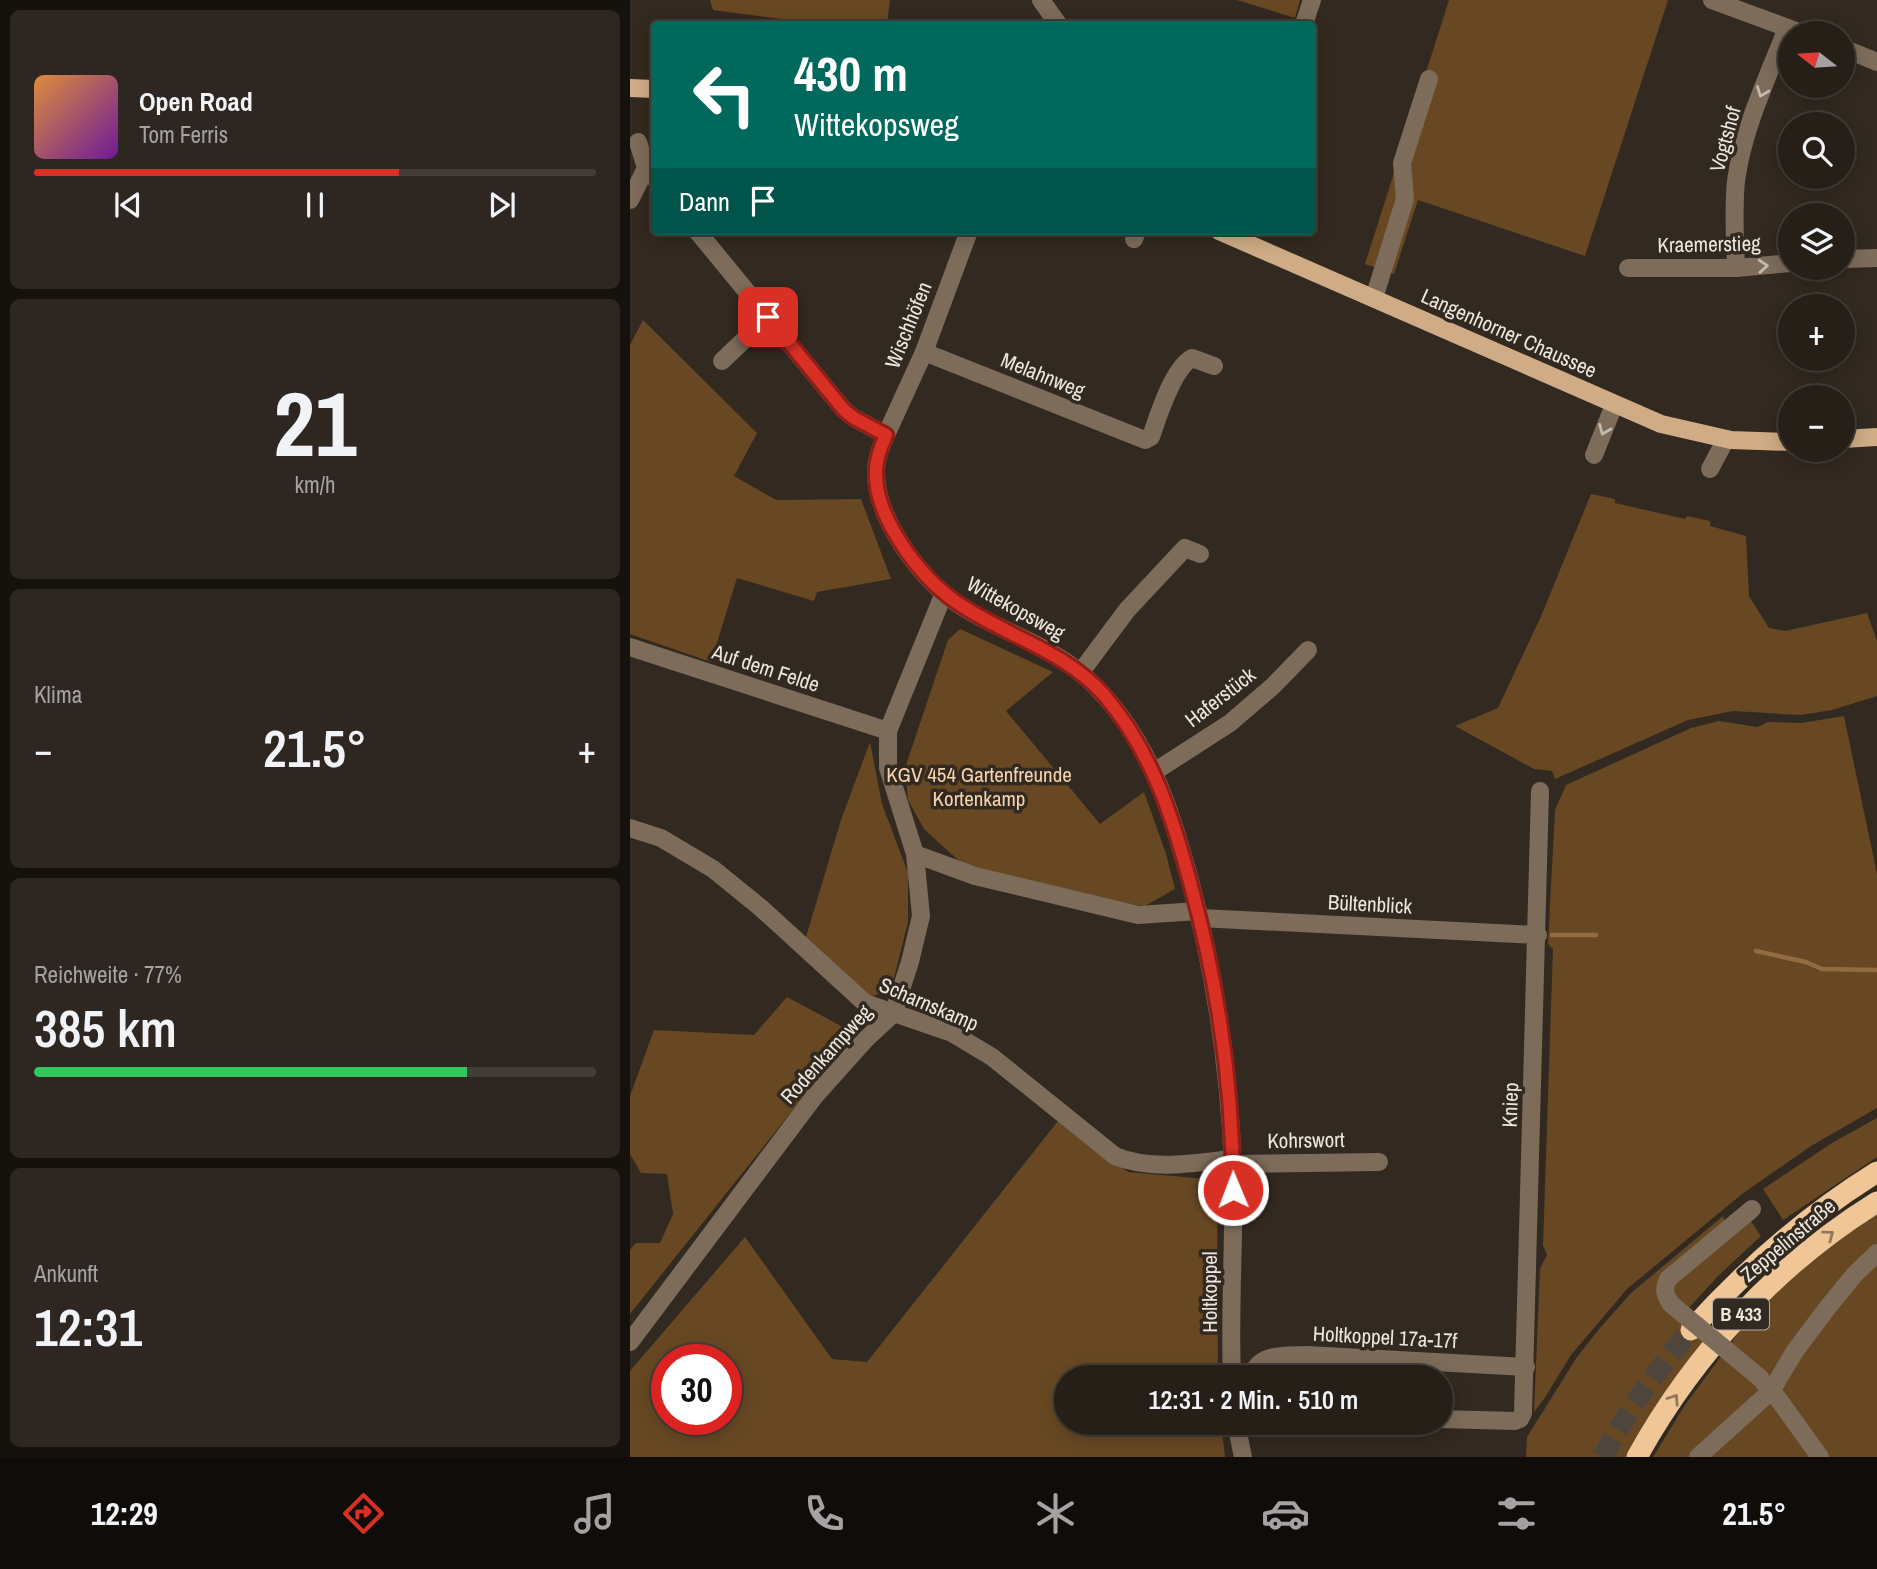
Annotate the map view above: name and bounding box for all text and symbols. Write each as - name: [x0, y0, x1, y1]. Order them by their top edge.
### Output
- north arrow: [1778, 21, 1855, 98]
- map controls: [1778, 21, 1855, 462]
- text: 430 m: [794, 40, 908, 106]
- icon: left: [679, 49, 770, 140]
- text: Open Road: [139, 84, 253, 119]
- one-way arrow: [1757, 85, 1771, 97]
- text: Wittekopsweg: [794, 103, 959, 146]
- street label: Vogtshof: [1702, 103, 1748, 175]
- button: search: [1778, 112, 1855, 189]
- text: Tom Ferris: [139, 119, 228, 150]
- icon: arrive: [744, 182, 782, 220]
- text: Dann: [679, 184, 730, 219]
- icon: previous: [109, 186, 147, 224]
- icon: pause: [296, 186, 334, 224]
- icon: next: [483, 186, 521, 224]
- button: layers: [1778, 203, 1855, 280]
- street label: Kraemerstieg: [1657, 229, 1761, 259]
- one-way arrow: [1758, 258, 1769, 273]
- street label: Wischhöfen: [878, 277, 938, 373]
- street label: Langenhorner Chaussee: [1417, 281, 1601, 385]
- pin: [738, 287, 798, 347]
- button: +: [1778, 294, 1855, 371]
- icon: arrive: [749, 298, 787, 336]
- street label: Melahnweg: [997, 345, 1090, 405]
- text: 21: [274, 362, 357, 484]
- button: −: [1778, 385, 1855, 462]
- one-way arrow: [1599, 423, 1613, 435]
- text: km/h: [295, 469, 335, 500]
- street label: Wittekopsweg: [962, 569, 1071, 647]
- street label: Auf dem Felde: [708, 637, 823, 699]
- street label: Haferstück: [1179, 660, 1262, 734]
- text: Klima: [34, 679, 82, 710]
- text: 21.5°: [263, 713, 367, 783]
- text: −: [34, 724, 52, 775]
- text: +: [578, 724, 596, 775]
- park label: KGV 454 Gartenfreunde Kortenkamp: [886, 760, 1072, 813]
- street label: Bültenblick: [1327, 887, 1413, 921]
- text: Reichweite · 77%: [34, 959, 182, 990]
- street label: Scharnskamp: [875, 970, 983, 1038]
- text: 385 km: [34, 993, 177, 1063]
- street label: Rodenkampweg: [774, 998, 879, 1110]
- street label: Kniep: [1495, 1082, 1525, 1128]
- street label: Kohrswort: [1267, 1125, 1345, 1155]
- position arrow: [1196, 1153, 1270, 1227]
- street label: Zeppelinstraße: [1734, 1192, 1842, 1288]
- one-way arrow: [1822, 1231, 1834, 1243]
- street label: Holtkoppel: [1195, 1251, 1224, 1333]
- text: Ankunft: [34, 1258, 98, 1289]
- text: 12:31: [34, 1292, 142, 1362]
- road number: B 433: [1713, 1298, 1769, 1330]
- street label: Holtkoppel 17a-17f: [1312, 1319, 1458, 1355]
- speed limit sign: 30: [651, 1344, 742, 1435]
- text: 12:31 · 2 Min. · 510 m: [1149, 1382, 1358, 1417]
- one-way arrow: [1666, 1394, 1679, 1407]
- icon: directions: [339, 1489, 388, 1538]
- icon: music: [570, 1489, 619, 1538]
- icon: phone: [800, 1489, 849, 1538]
- icon: climate: [1031, 1489, 1080, 1538]
- icon: car: [1261, 1489, 1310, 1538]
- icon: filters: [1492, 1489, 1541, 1538]
- text: 12:29: [91, 1492, 158, 1535]
- text: 21.5°: [1722, 1492, 1786, 1535]

